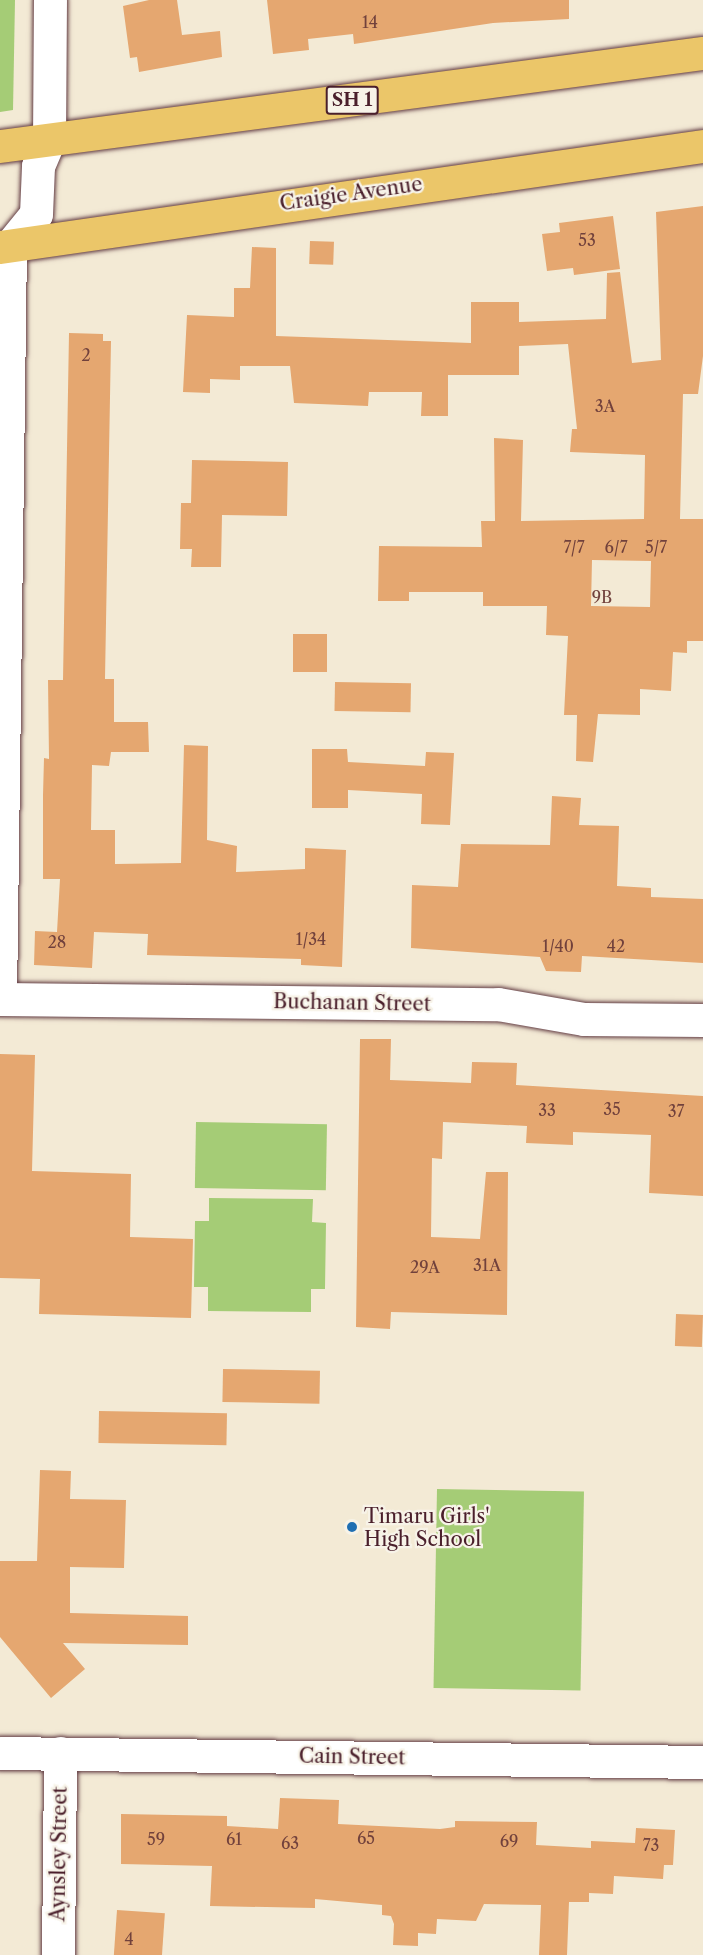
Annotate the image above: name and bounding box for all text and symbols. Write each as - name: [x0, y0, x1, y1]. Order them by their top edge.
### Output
- house number: 14: [362, 12, 378, 32]
- road number: SH 1: [325, 85, 379, 115]
- street label: Craigie Avenue: [278, 172, 424, 216]
- house number: 53: [578, 230, 596, 250]
- house number: 2: [81, 345, 91, 365]
- house number: 3A: [595, 396, 615, 416]
- house number: 7/7: [563, 537, 585, 557]
- house number: 6/7: [604, 537, 628, 557]
- house number: 5/7: [645, 537, 667, 557]
- house number: 9B: [592, 587, 612, 607]
- house number: 1/34: [296, 929, 326, 949]
- house number: 28: [48, 932, 66, 952]
- house number: 1/40: [542, 936, 574, 956]
- house number: 42: [607, 936, 625, 956]
- street label: Buchanan Street: [273, 990, 431, 1016]
- house number: 35: [603, 1099, 621, 1119]
- house number: 33: [538, 1100, 556, 1120]
- house number: 37: [668, 1101, 684, 1121]
- house number: 31A: [473, 1255, 501, 1275]
- house number: 29A: [410, 1257, 440, 1277]
- place label: Timaru Girls' High School: [364, 1504, 490, 1551]
- marker: Timaru Girls' High School: [345, 1520, 359, 1534]
- street label: Cain Street: [299, 1744, 405, 1770]
- street label: Aynsley Street: [46, 1786, 72, 1922]
- house number: 65: [357, 1828, 375, 1848]
- house number: 59: [147, 1829, 165, 1849]
- house number: 61: [226, 1829, 242, 1849]
- house number: 69: [500, 1831, 518, 1851]
- house number: 63: [281, 1833, 299, 1853]
- house number: 73: [643, 1835, 659, 1855]
- house number: 4: [124, 1929, 134, 1949]

